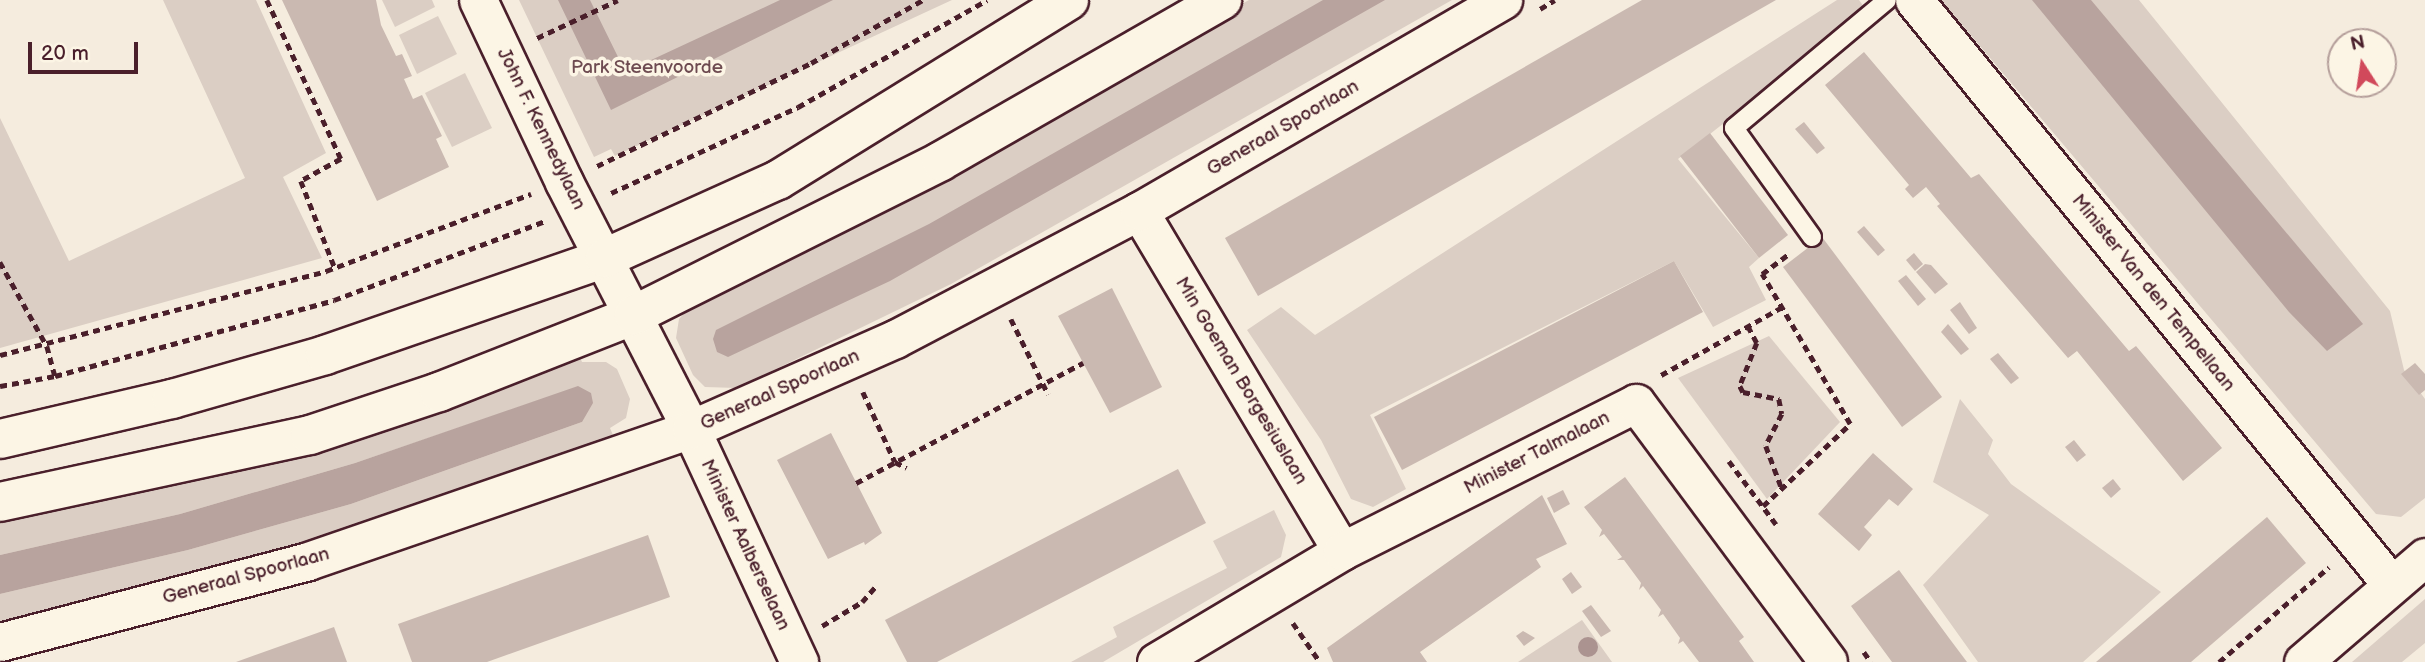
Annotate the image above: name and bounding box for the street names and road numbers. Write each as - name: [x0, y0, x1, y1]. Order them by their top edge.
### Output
- street label: John F. Kennedylaan: [492, 44, 590, 214]
- street label: Generaal Spoorlaan: [1203, 75, 1363, 181]
- street label: Minister Van den Tempellaan: [2066, 189, 2240, 397]
- street label: Min Goeman Borgesiuslaan: [1170, 273, 1312, 489]
- street label: Generaal Spoorlaan: [697, 345, 863, 435]
- street label: Minister Talmalaan: [1460, 406, 1614, 500]
- street label: Minister Aalberselaan: [695, 456, 795, 634]
- street label: Generaal Spoorlaan: [160, 543, 332, 609]

